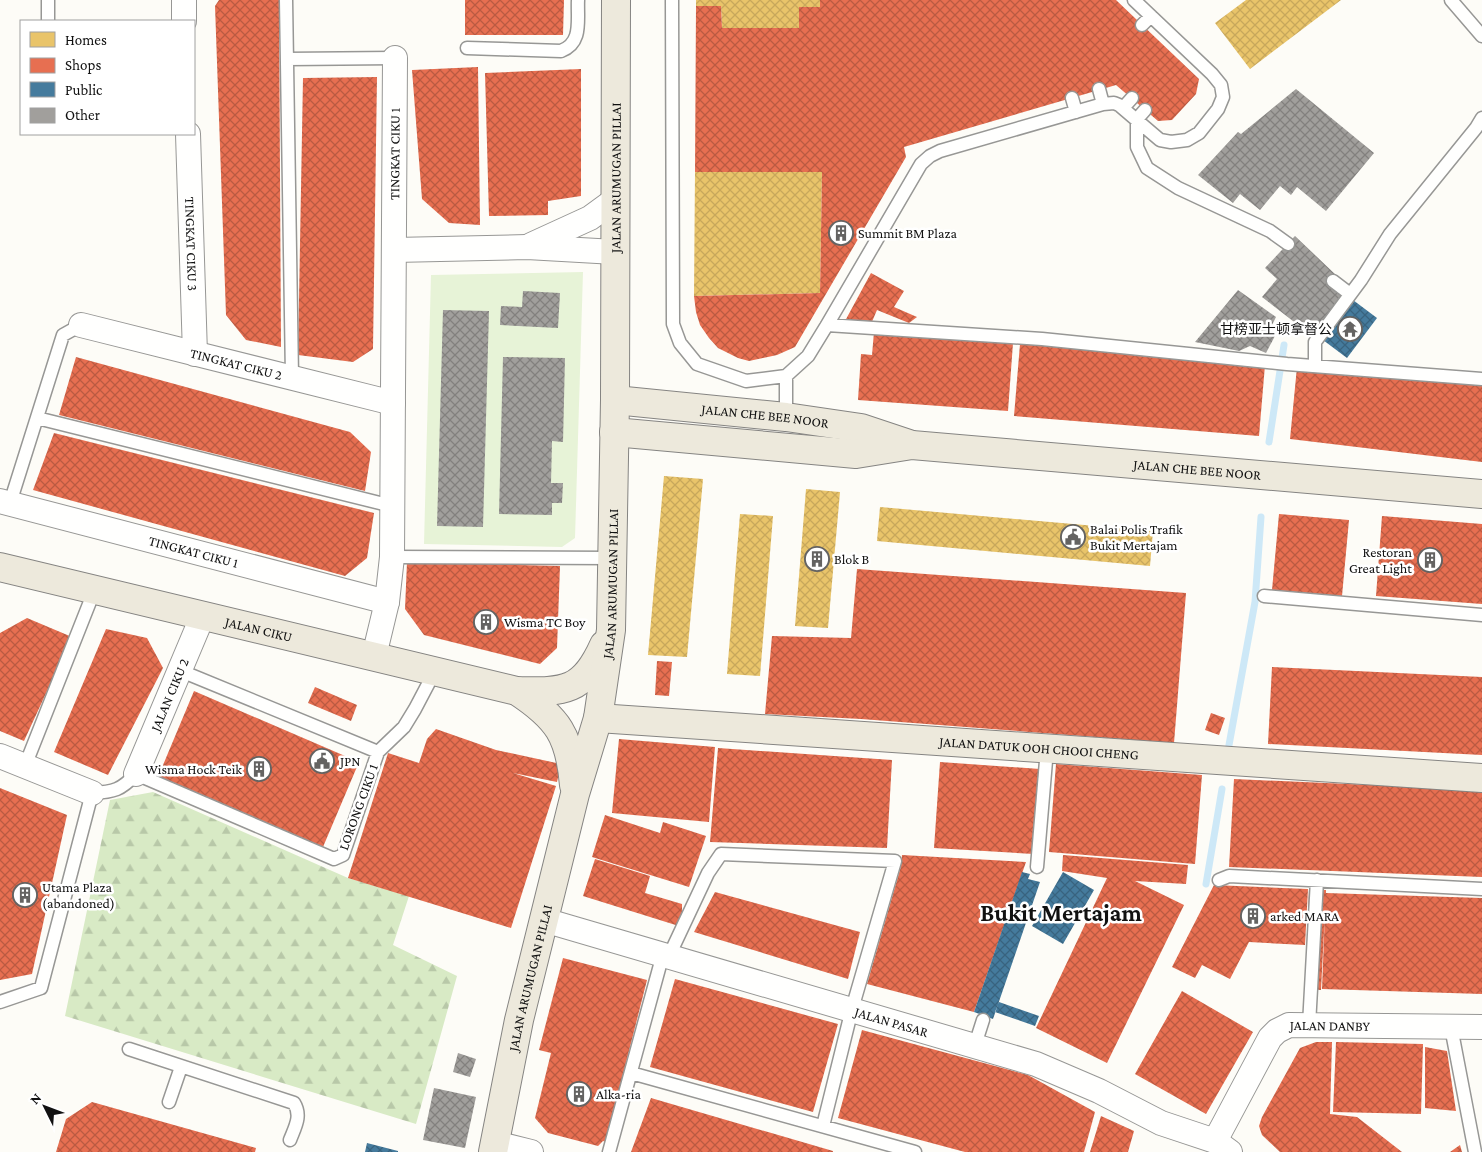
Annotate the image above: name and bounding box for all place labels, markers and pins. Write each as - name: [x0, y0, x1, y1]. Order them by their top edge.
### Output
- building icon: Summit BM Plaza: [828, 220, 854, 246]
- place label: Summit BM Plaza: [858, 225, 957, 241]
- temple icon: 甘榜亚士顿拿督公: [1337, 316, 1363, 342]
- place label: 甘榜亚士顿拿督公: [1220, 321, 1332, 337]
- place label: Balai Polis Trafik Bukit Mertajam: [1090, 521, 1183, 554]
- public building icon: Balai Polis Trafik Bukit Mertajam: [1060, 524, 1086, 550]
- place label: Restoran Great Light: [1349, 544, 1412, 576]
- building icon: Blok B: [804, 546, 830, 572]
- building icon: Restoran Great Light: [1417, 547, 1443, 573]
- place label: Blok B: [834, 551, 870, 567]
- building icon: Wisma TC Boy: [473, 609, 499, 635]
- place label: Wisma TC Boy: [504, 614, 586, 630]
- public building icon: JPN: [309, 748, 335, 774]
- place label: JPN: [338, 753, 360, 769]
- building icon: Wisma Hock Teik: [246, 756, 272, 782]
- place label: Wisma Hock Teik: [145, 761, 242, 777]
- place label: Utama Plaza (abandoned): [42, 879, 115, 912]
- building icon: Utama Plaza (abandoned): [12, 882, 38, 908]
- building icon: arked MARA: [1240, 903, 1266, 929]
- place label: arked MARA: [1270, 908, 1339, 924]
- building icon: Alka-ria: [566, 1081, 592, 1107]
- place label: Alka-ria: [596, 1086, 641, 1102]

